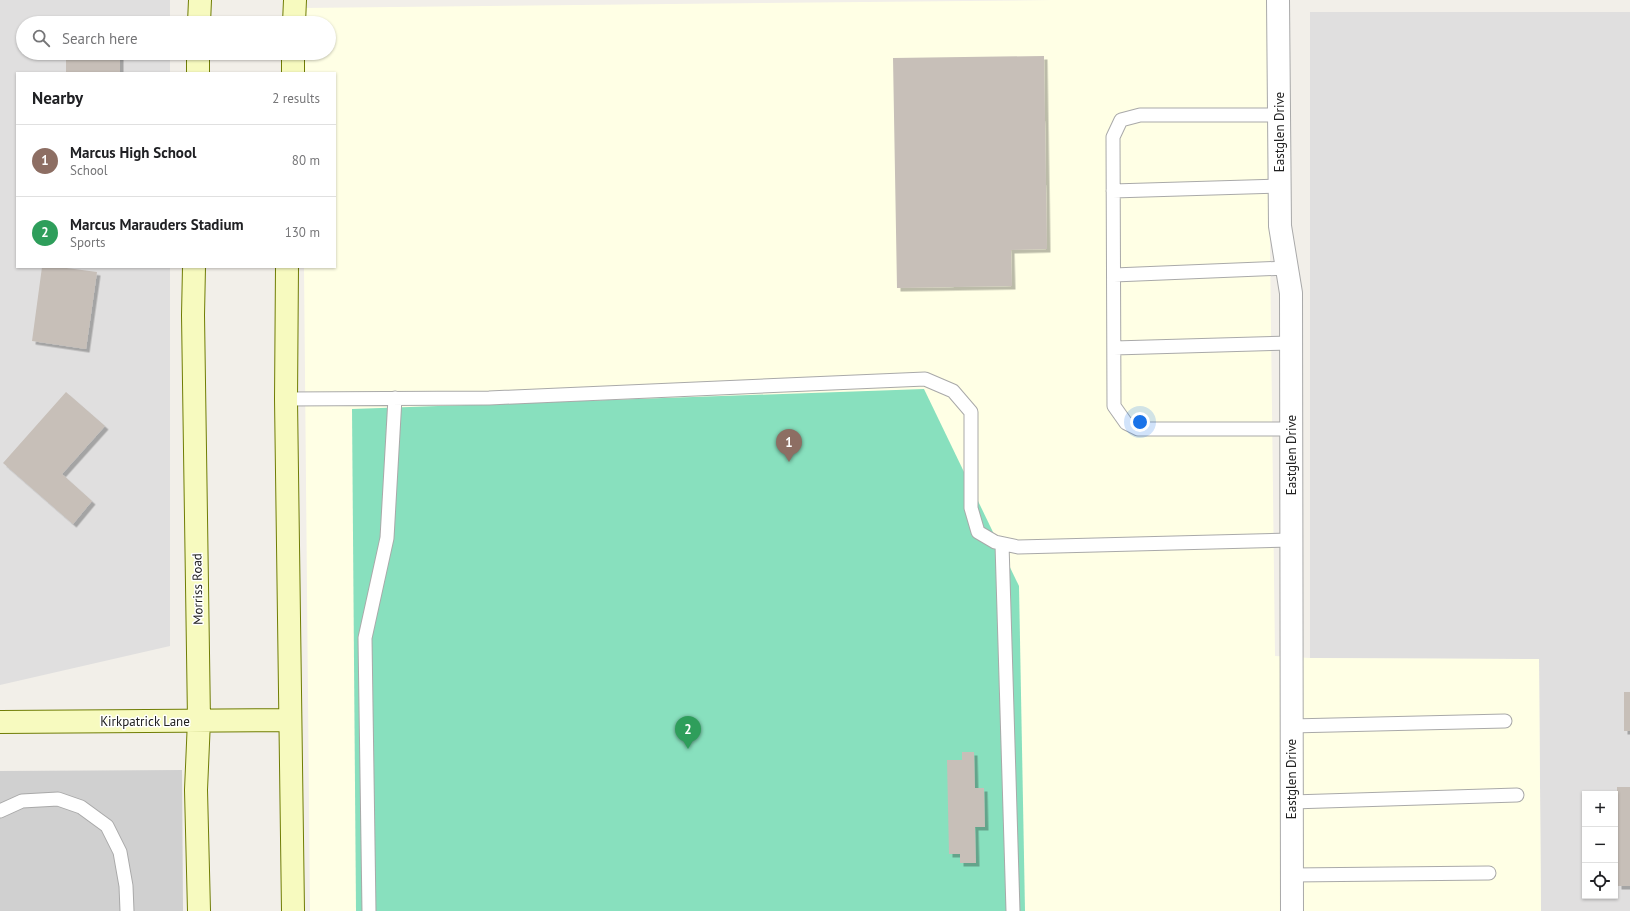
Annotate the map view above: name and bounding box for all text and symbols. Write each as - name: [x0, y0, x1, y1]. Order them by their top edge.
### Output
- search box: [16, 16, 336, 60]
- icon: search: [30, 27, 52, 49]
- text: Search here: [62, 29, 138, 48]
- text: Nearby: [32, 87, 83, 109]
- text: 2 results: [272, 90, 320, 107]
- street label: Eastglen Drive: [1271, 92, 1288, 172]
- text: Marcus High School: [70, 143, 196, 162]
- text: 1: [41, 152, 49, 169]
- text: 80 m: [292, 152, 320, 169]
- text: School: [70, 162, 108, 179]
- text: Marcus Marauders Stadium: [70, 215, 244, 234]
- text: 2: [41, 224, 49, 241]
- text: 130 m: [285, 224, 320, 241]
- text: Sports: [70, 234, 106, 251]
- your location: [1130, 412, 1150, 432]
- street label: Eastglen Drive: [1283, 415, 1300, 495]
- pin: 1: [776, 429, 802, 462]
- street label: Morriss Road: [188, 553, 207, 625]
- street label: Kirkpatrick Lane: [100, 713, 190, 730]
- pin: 2: [675, 716, 701, 749]
- street label: Eastglen Drive: [1283, 739, 1300, 819]
- map controls: [1582, 791, 1618, 899]
- button: +: [1582, 791, 1618, 827]
- button: −: [1582, 827, 1618, 863]
- button: locate: [1582, 863, 1618, 899]

